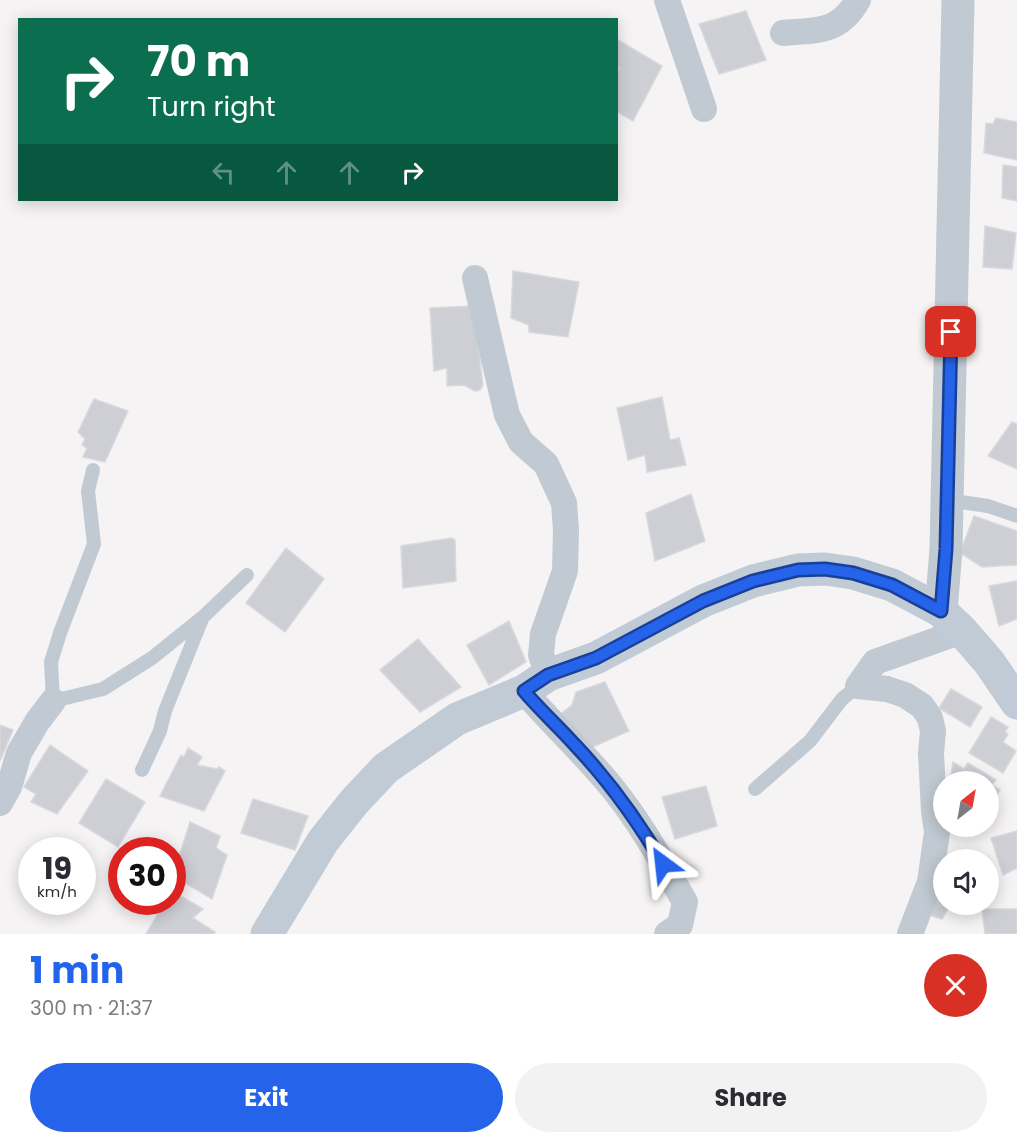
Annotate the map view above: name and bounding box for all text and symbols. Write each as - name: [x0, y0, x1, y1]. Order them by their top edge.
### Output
- text: 70 m: [147, 32, 250, 91]
- icon: right: [48, 42, 126, 120]
- text: Turn right: [147, 88, 276, 125]
- icon: left: [207, 156, 240, 189]
- icon: ahead: [270, 156, 303, 189]
- icon: ahead: [333, 156, 366, 189]
- icon: right: [396, 156, 429, 189]
- pin: [925, 306, 976, 357]
- icon: arrive: [934, 315, 967, 348]
- north arrow: [933, 771, 999, 837]
- map controls: [933, 771, 999, 915]
- position arrow: [631, 832, 695, 896]
- speed limit sign: 30: [108, 837, 186, 915]
- text: 19: [42, 847, 72, 890]
- button: sound: [933, 849, 999, 915]
- text: km/h: [37, 881, 77, 902]
- text: 1 min: [30, 945, 124, 996]
- button: close: [924, 954, 987, 1017]
- text: 300 m · 21:37: [30, 994, 153, 1022]
- button: Exit: [30, 1063, 503, 1132]
- button: Share: [515, 1063, 987, 1132]

